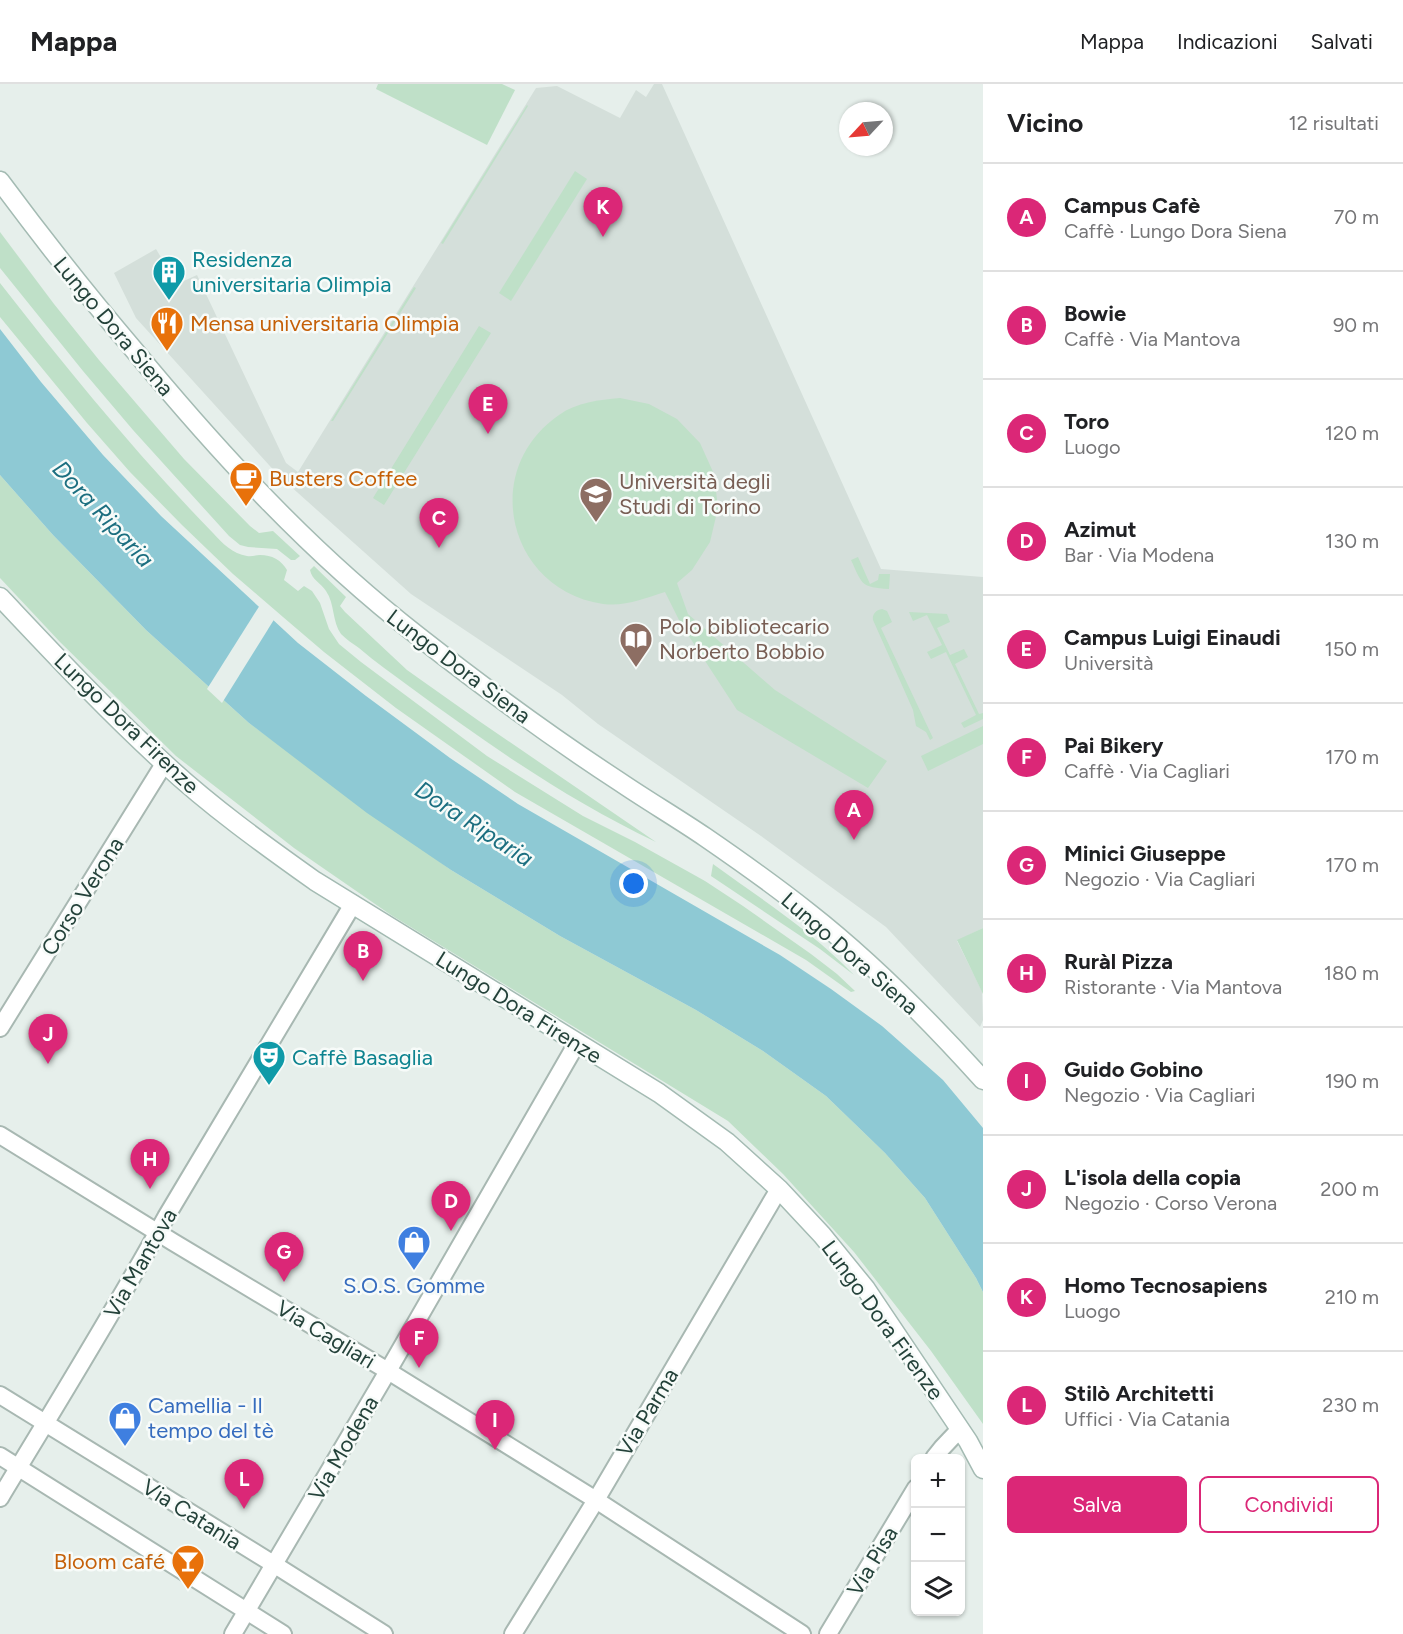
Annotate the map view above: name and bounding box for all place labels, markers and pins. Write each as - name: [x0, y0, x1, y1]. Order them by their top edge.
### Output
- pin: K: [584, 188, 622, 237]
- place label: Residenza universitaria Olimpia: [192, 246, 391, 298]
- building icon: Residenza universitaria Olimpia: [151, 254, 187, 301]
- restaurant icon: Mensa universitaria Olimpia: [149, 305, 185, 352]
- place label: Mensa universitaria Olimpia: [190, 310, 459, 337]
- pin: E: [468, 384, 508, 434]
- cafe icon: Busters Coffee: [228, 460, 264, 507]
- place label: Busters Coffee: [269, 465, 417, 492]
- place label: Università degli Studi di Torino: [619, 468, 771, 520]
- school or university icon: Università degli Studi di Torino: [578, 476, 614, 523]
- pin: C: [420, 498, 458, 548]
- place label: Polo bibliotecario Norberto Bobbio: [659, 613, 830, 665]
- library icon: Polo bibliotecario Norberto Bobbio: [618, 621, 654, 668]
- pin: A: [834, 790, 874, 840]
- pin: B: [344, 932, 382, 981]
- pin: J: [28, 1014, 68, 1064]
- theatre icon: Caffè Basaglia: [251, 1039, 287, 1086]
- place label: Caffè Basaglia: [292, 1044, 433, 1071]
- pin: H: [130, 1140, 170, 1189]
- pin: D: [432, 1182, 470, 1231]
- shop icon: S.O.S. Gomme: [396, 1224, 432, 1271]
- pin: G: [264, 1232, 304, 1282]
- place label: S.O.S. Gomme: [343, 1272, 485, 1299]
- pin: F: [400, 1318, 438, 1368]
- place label: Camellia - Il tempo del tè: [148, 1392, 274, 1444]
- shop icon: Camellia - Il tempo del tè: [107, 1400, 143, 1447]
- pin: I: [476, 1400, 514, 1450]
- pin: L: [224, 1460, 264, 1509]
- bar icon: Bloom café: [170, 1543, 206, 1590]
- place label: Bloom café: [54, 1548, 165, 1575]

